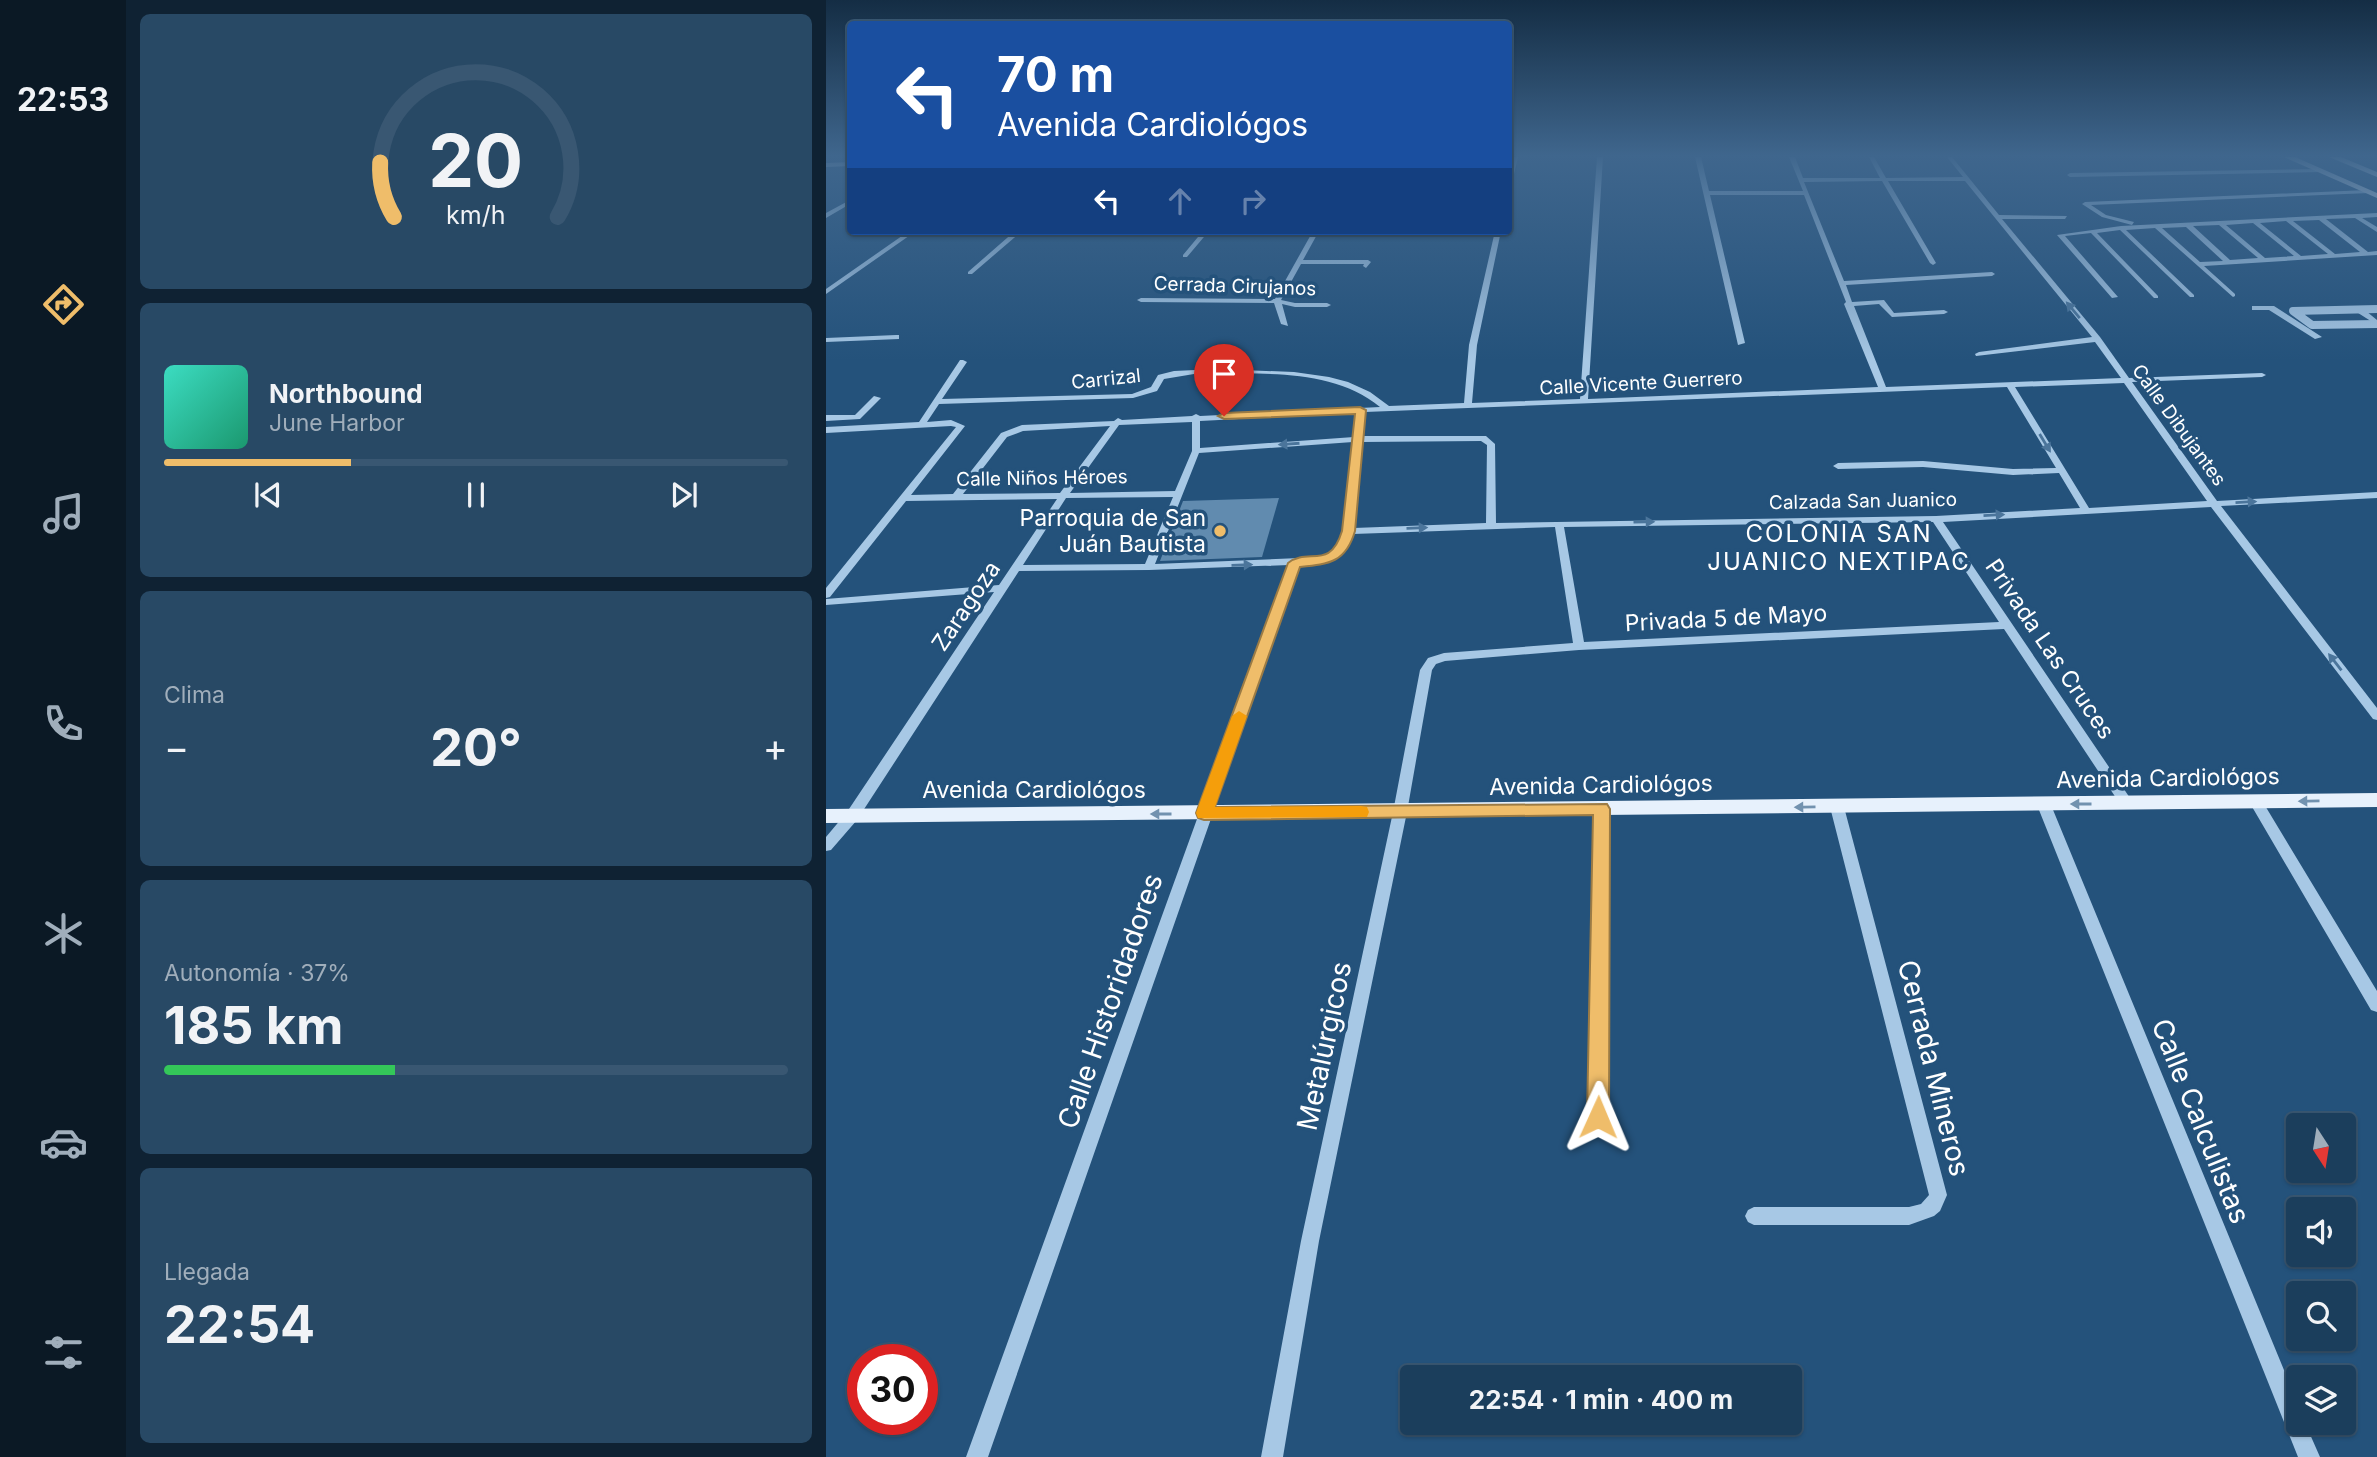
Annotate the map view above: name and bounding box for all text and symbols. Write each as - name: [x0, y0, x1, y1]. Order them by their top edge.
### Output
- text: 70 m: [997, 45, 1114, 104]
- icon: left: [882, 49, 973, 140]
- text: 22:53: [17, 80, 109, 119]
- text: Avenida Cardiológos: [997, 105, 1308, 144]
- text: 20: [429, 117, 523, 206]
- icon: left: [1088, 182, 1126, 220]
- icon: ahead: [1161, 182, 1199, 220]
- icon: right: [1234, 182, 1272, 220]
- text: km/h: [446, 200, 506, 230]
- street label: Cerrada Cirujanos: [1153, 272, 1317, 300]
- icon: directions: [39, 280, 88, 329]
- one-way arrow: [2065, 301, 2080, 319]
- pin: [1194, 344, 1254, 416]
- icon: arrive: [1205, 355, 1243, 393]
- street label: Calle Dibujantes: [2127, 360, 2231, 490]
- street label: Carrizal: [1070, 364, 1142, 394]
- street label: Calle Vicente Guerrero: [1539, 366, 1743, 400]
- text: Northbound: [269, 378, 423, 409]
- text: June Harbor: [269, 409, 405, 437]
- one-way arrow: [2039, 433, 2052, 452]
- one-way arrow: [1278, 439, 1300, 450]
- street label: Calle Niños Héroes: [956, 465, 1128, 491]
- icon: previous: [249, 476, 287, 514]
- icon: pause: [457, 476, 495, 514]
- icon: next: [665, 476, 703, 514]
- street label: Calzada San Juanico: [1769, 488, 1957, 514]
- icon: music: [39, 489, 88, 538]
- one-way arrow: [2235, 496, 2257, 507]
- place label: Parroquia de San Juán Bautista: [1019, 504, 1206, 558]
- one-way arrow: [1983, 509, 2005, 520]
- one-way arrow: [1633, 516, 1655, 528]
- district label: COLONIA SAN JUANICO NEXTIPAC: [1707, 519, 1971, 576]
- marker: Parroquia de San Juán Bautista: [1212, 523, 1228, 539]
- one-way arrow: [1406, 523, 1428, 534]
- street label: Privada Las Cruces: [1979, 554, 2121, 744]
- street label: Zaragoza: [926, 556, 1006, 656]
- one-way arrow: [1231, 559, 1253, 570]
- street label: Privada 5 de Mayo: [1624, 599, 1828, 637]
- one-way arrow: [2329, 653, 2343, 671]
- text: Clima: [164, 681, 225, 709]
- icon: phone: [39, 699, 88, 748]
- text: 20°: [430, 716, 522, 779]
- text: −: [164, 724, 189, 770]
- text: +: [763, 724, 788, 770]
- street label: Avenida Cardiológos: [2056, 762, 2280, 794]
- street label: Avenida Cardiológos: [1489, 769, 1713, 801]
- street label: Avenida Cardiológos: [922, 776, 1146, 804]
- one-way arrow: [2298, 795, 2320, 807]
- one-way arrow: [2070, 798, 2092, 810]
- one-way arrow: [1794, 801, 1816, 813]
- one-way arrow: [1150, 808, 1172, 820]
- street label: Calle Historidadores: [1050, 869, 1170, 1133]
- icon: climate: [39, 909, 88, 958]
- street label: Cerrada Mineros: [1891, 956, 1977, 1180]
- text: Autonomía · 37%: [164, 959, 350, 987]
- street label: Metalúrgicos: [1290, 959, 1358, 1133]
- text: 185 km: [164, 994, 343, 1057]
- street label: Calle Calculistas: [2144, 1014, 2258, 1228]
- position arrow: [1561, 1080, 1635, 1154]
- north arrow: [2286, 1113, 2356, 1183]
- map controls: [2286, 1113, 2356, 1435]
- icon: car: [39, 1118, 88, 1167]
- button: sound: [2286, 1197, 2356, 1267]
- text: Llegada: [164, 1258, 250, 1286]
- button: search: [2286, 1281, 2356, 1351]
- text: 22:54: [164, 1293, 315, 1356]
- icon: filters: [39, 1328, 88, 1377]
- speed limit sign: 30: [847, 1344, 938, 1435]
- button: layers: [2286, 1365, 2356, 1435]
- text: 22:54 · 1 min · 400 m: [1469, 1384, 1733, 1415]

